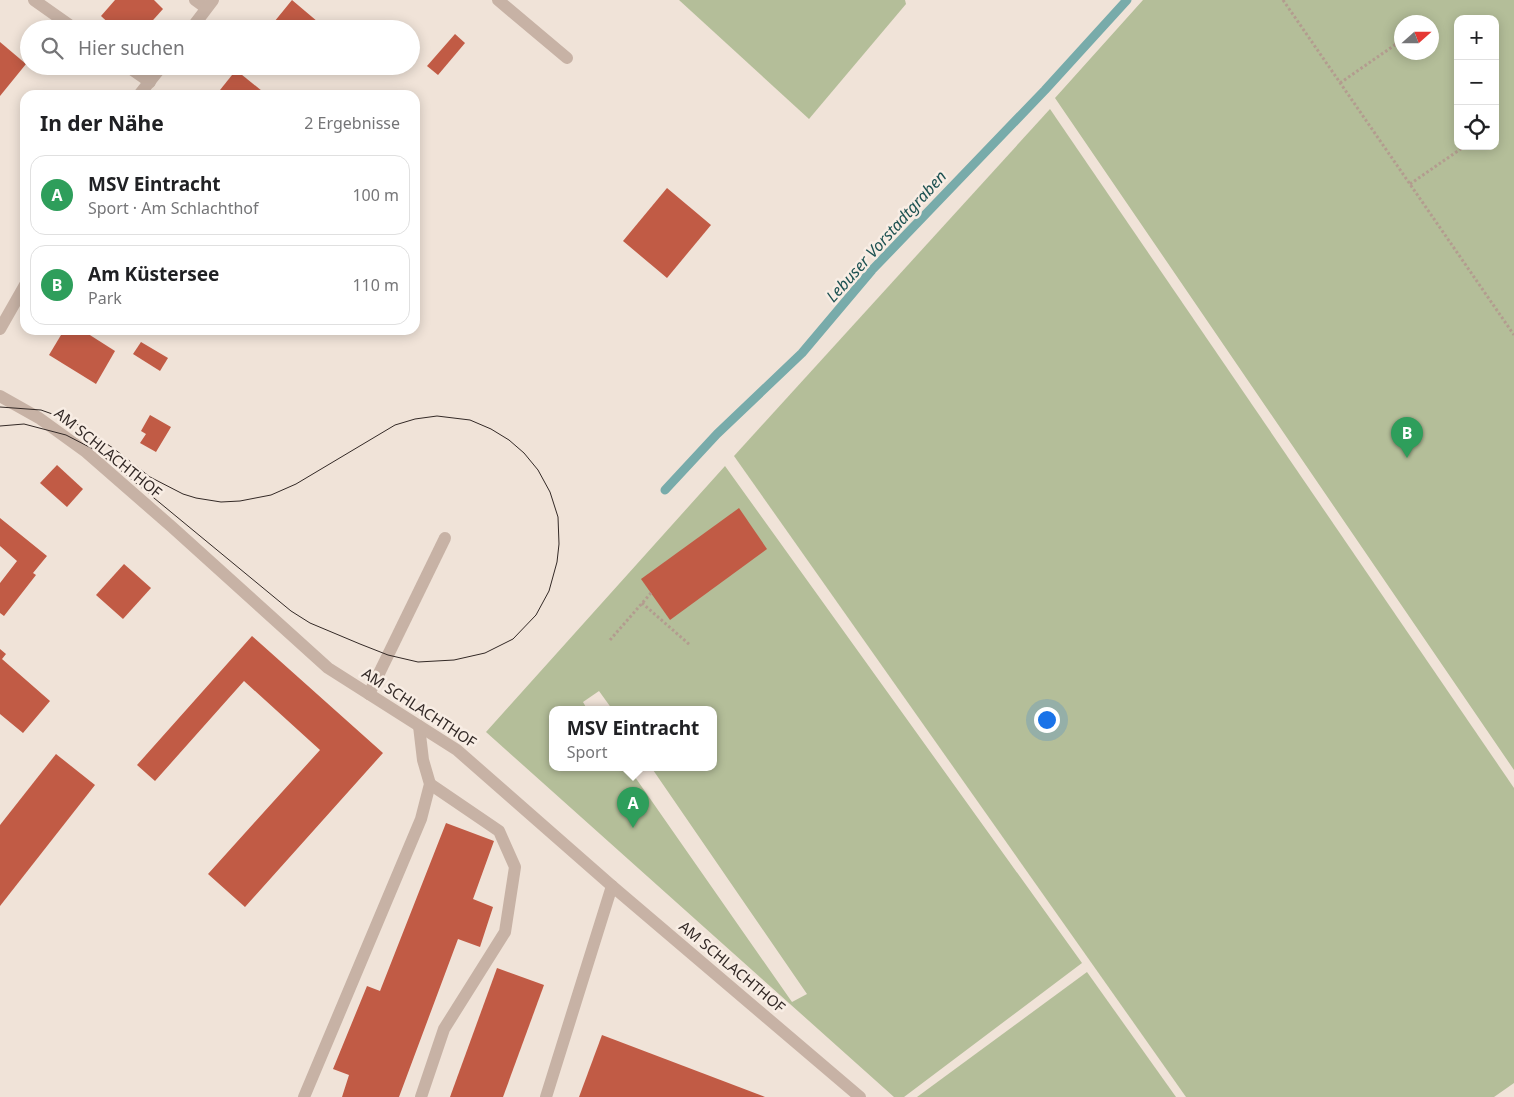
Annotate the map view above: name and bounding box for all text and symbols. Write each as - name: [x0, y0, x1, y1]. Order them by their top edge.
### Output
- north arrow: [1394, 15, 1439, 60]
- map controls: [1454, 15, 1499, 150]
- button: +: [1454, 15, 1499, 60]
- search box: [20, 20, 420, 75]
- icon: search: [38, 34, 66, 62]
- text: Hier suchen: [78, 35, 185, 61]
- button: −: [1454, 60, 1499, 105]
- button: locate: [1454, 105, 1499, 150]
- text: In der Nähe: [40, 109, 164, 137]
- text: 2 Ergebnisse: [304, 112, 400, 134]
- water label: Lebuser Vorstadtgraben: [821, 165, 951, 307]
- text: MSV Eintracht: [88, 171, 221, 197]
- text: A: [51, 184, 63, 206]
- text: 100 m: [352, 184, 399, 206]
- text: Sport · Am Schlachthof: [88, 197, 259, 219]
- text: Am Küstersee: [88, 261, 219, 287]
- text: B: [52, 274, 62, 296]
- text: 110 m: [352, 274, 399, 296]
- text: Park: [88, 287, 122, 309]
- street label: AM SCHLACHTHOF: [51, 403, 167, 502]
- pin: B: [1391, 417, 1423, 458]
- street label: AM SCHLACHTHOF: [358, 663, 481, 752]
- popup: [549, 706, 717, 771]
- your location: [1034, 707, 1060, 733]
- text: MSV Eintracht: [567, 715, 699, 741]
- text: Sport: [567, 741, 607, 763]
- pin: A: [617, 787, 649, 828]
- street label: AM SCHLACHTHOF: [675, 916, 790, 1017]

